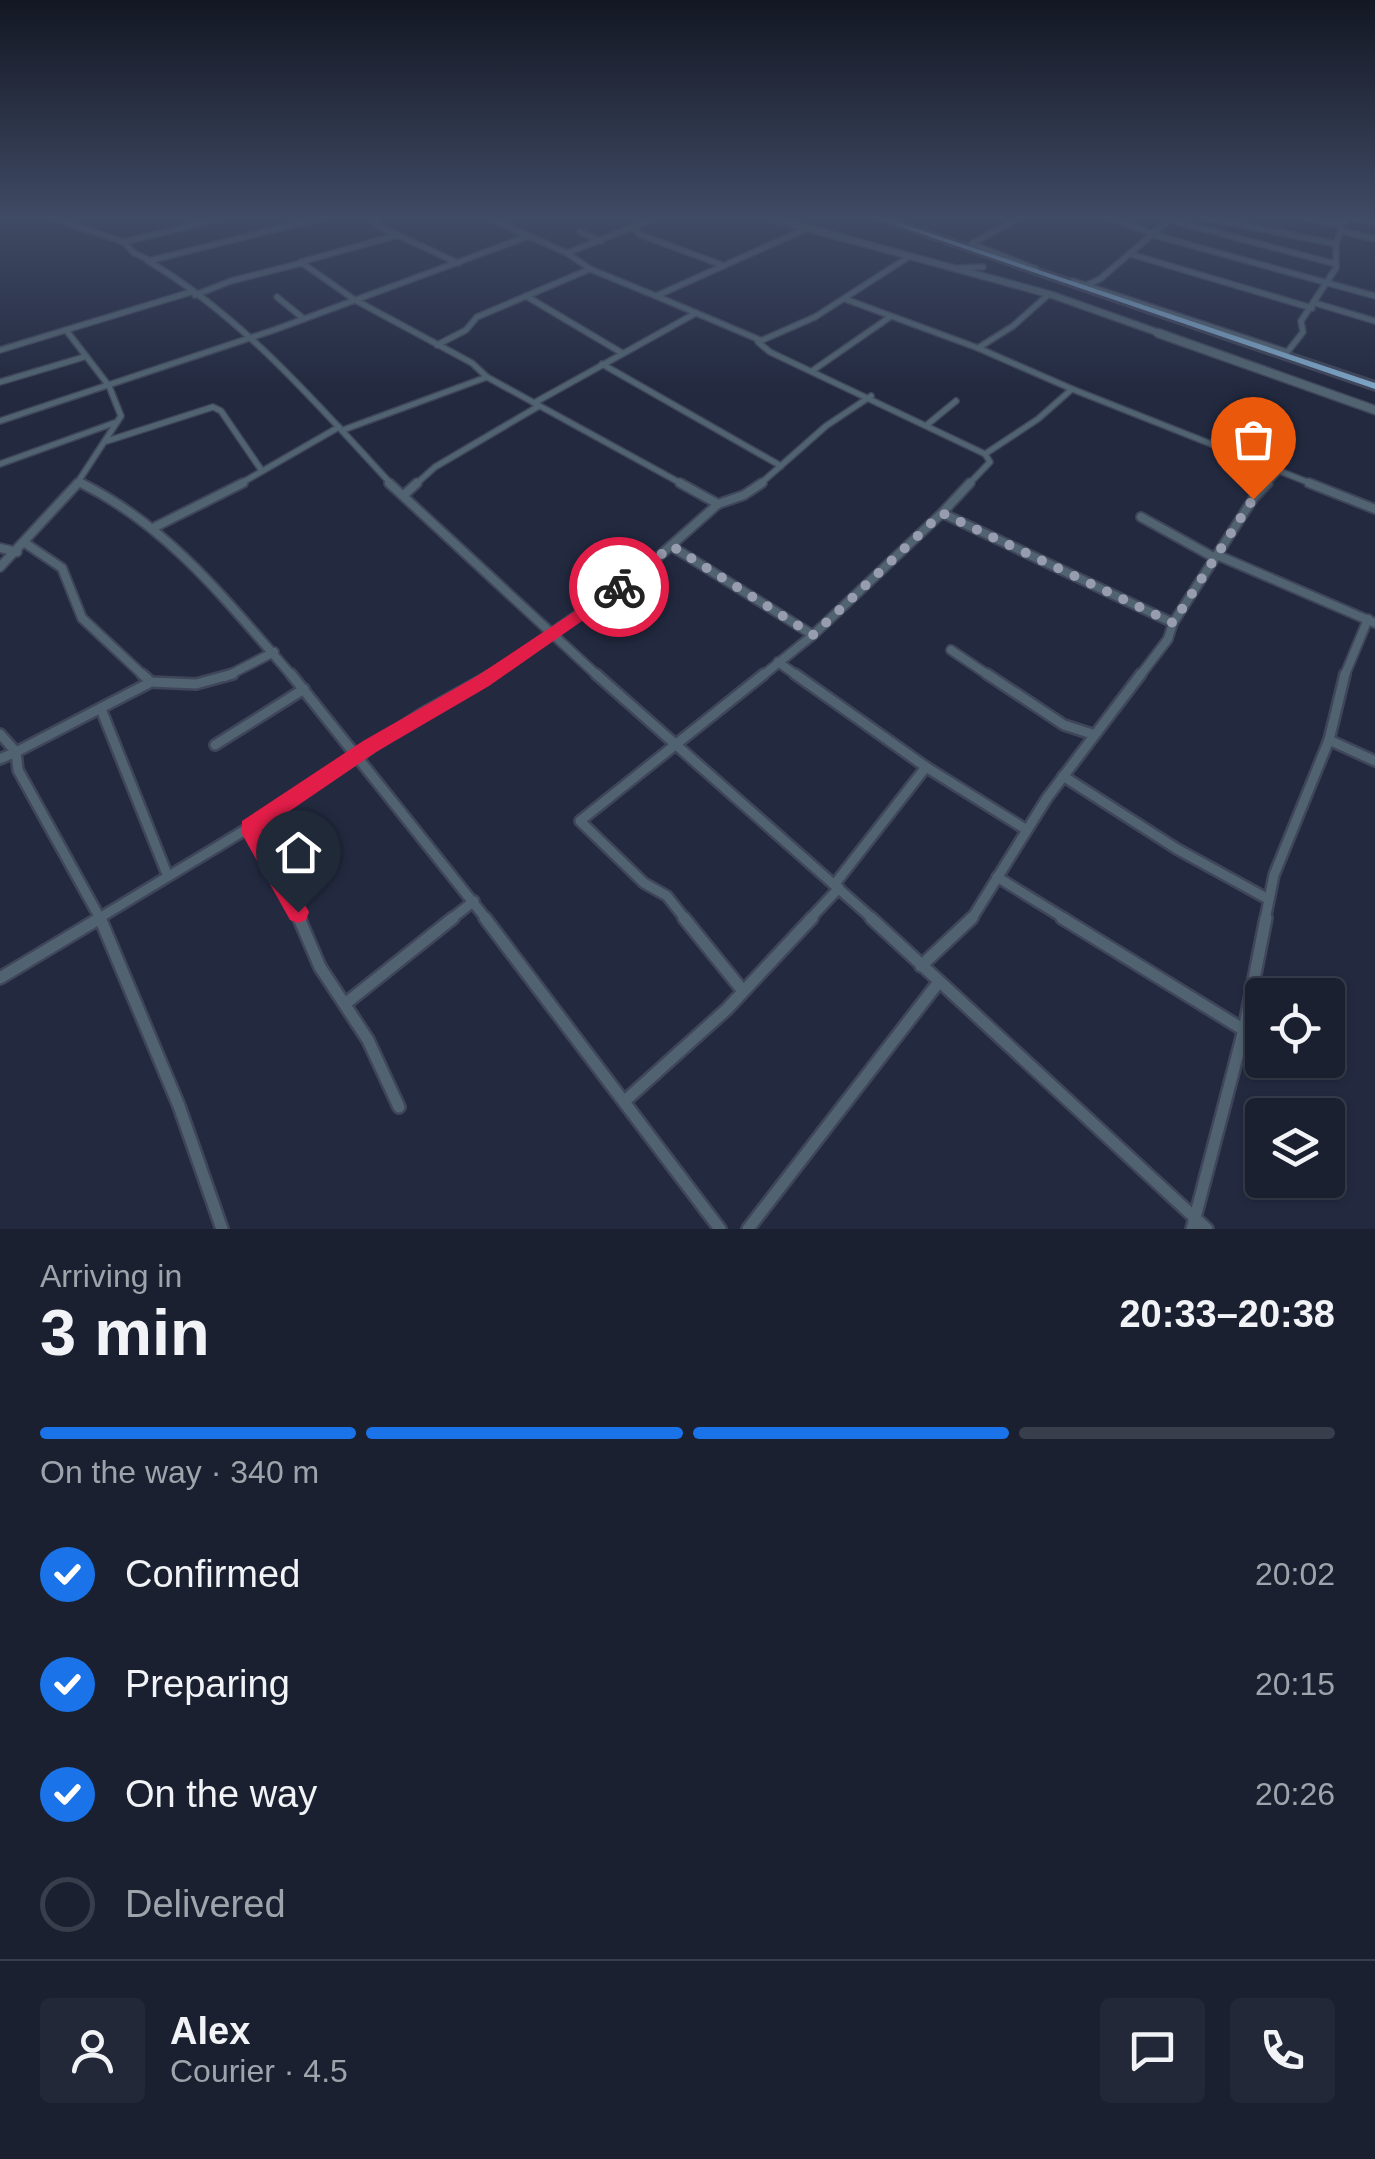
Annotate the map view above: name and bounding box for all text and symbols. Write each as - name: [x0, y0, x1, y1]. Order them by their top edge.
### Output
- pin: [1211, 397, 1296, 500]
- icon: bag: [1226, 412, 1281, 467]
- courier: [569, 537, 669, 637]
- icon: bike: [592, 560, 647, 615]
- pin: [256, 810, 341, 913]
- icon: home: [271, 825, 326, 880]
- map controls: [1245, 978, 1345, 1198]
- button: locate: [1245, 978, 1345, 1078]
- button: layers: [1245, 1098, 1345, 1198]
- text: Arriving in: [40, 1258, 182, 1294]
- text: 20:33–20:38: [1119, 1293, 1335, 1335]
- text: 3 min: [40, 1296, 210, 1369]
- text: On the way · 340 m: [40, 1454, 319, 1490]
- icon: check: [40, 1547, 95, 1602]
- text: Confirmed: [125, 1553, 300, 1595]
- text: 20:02: [1255, 1556, 1335, 1592]
- icon: check: [40, 1657, 95, 1712]
- text: Preparing: [125, 1663, 290, 1705]
- text: 20:15: [1255, 1666, 1335, 1702]
- icon: check: [40, 1767, 95, 1822]
- text: On the way: [125, 1773, 317, 1815]
- text: 20:26: [1255, 1776, 1335, 1812]
- text: Delivered: [125, 1883, 286, 1925]
- button: person: [40, 1998, 145, 2103]
- button: chat: [1100, 1998, 1205, 2103]
- button: phone: [1230, 1998, 1335, 2103]
- text: Alex: [170, 2010, 250, 2052]
- text: Courier · 4.5: [170, 2053, 348, 2089]

